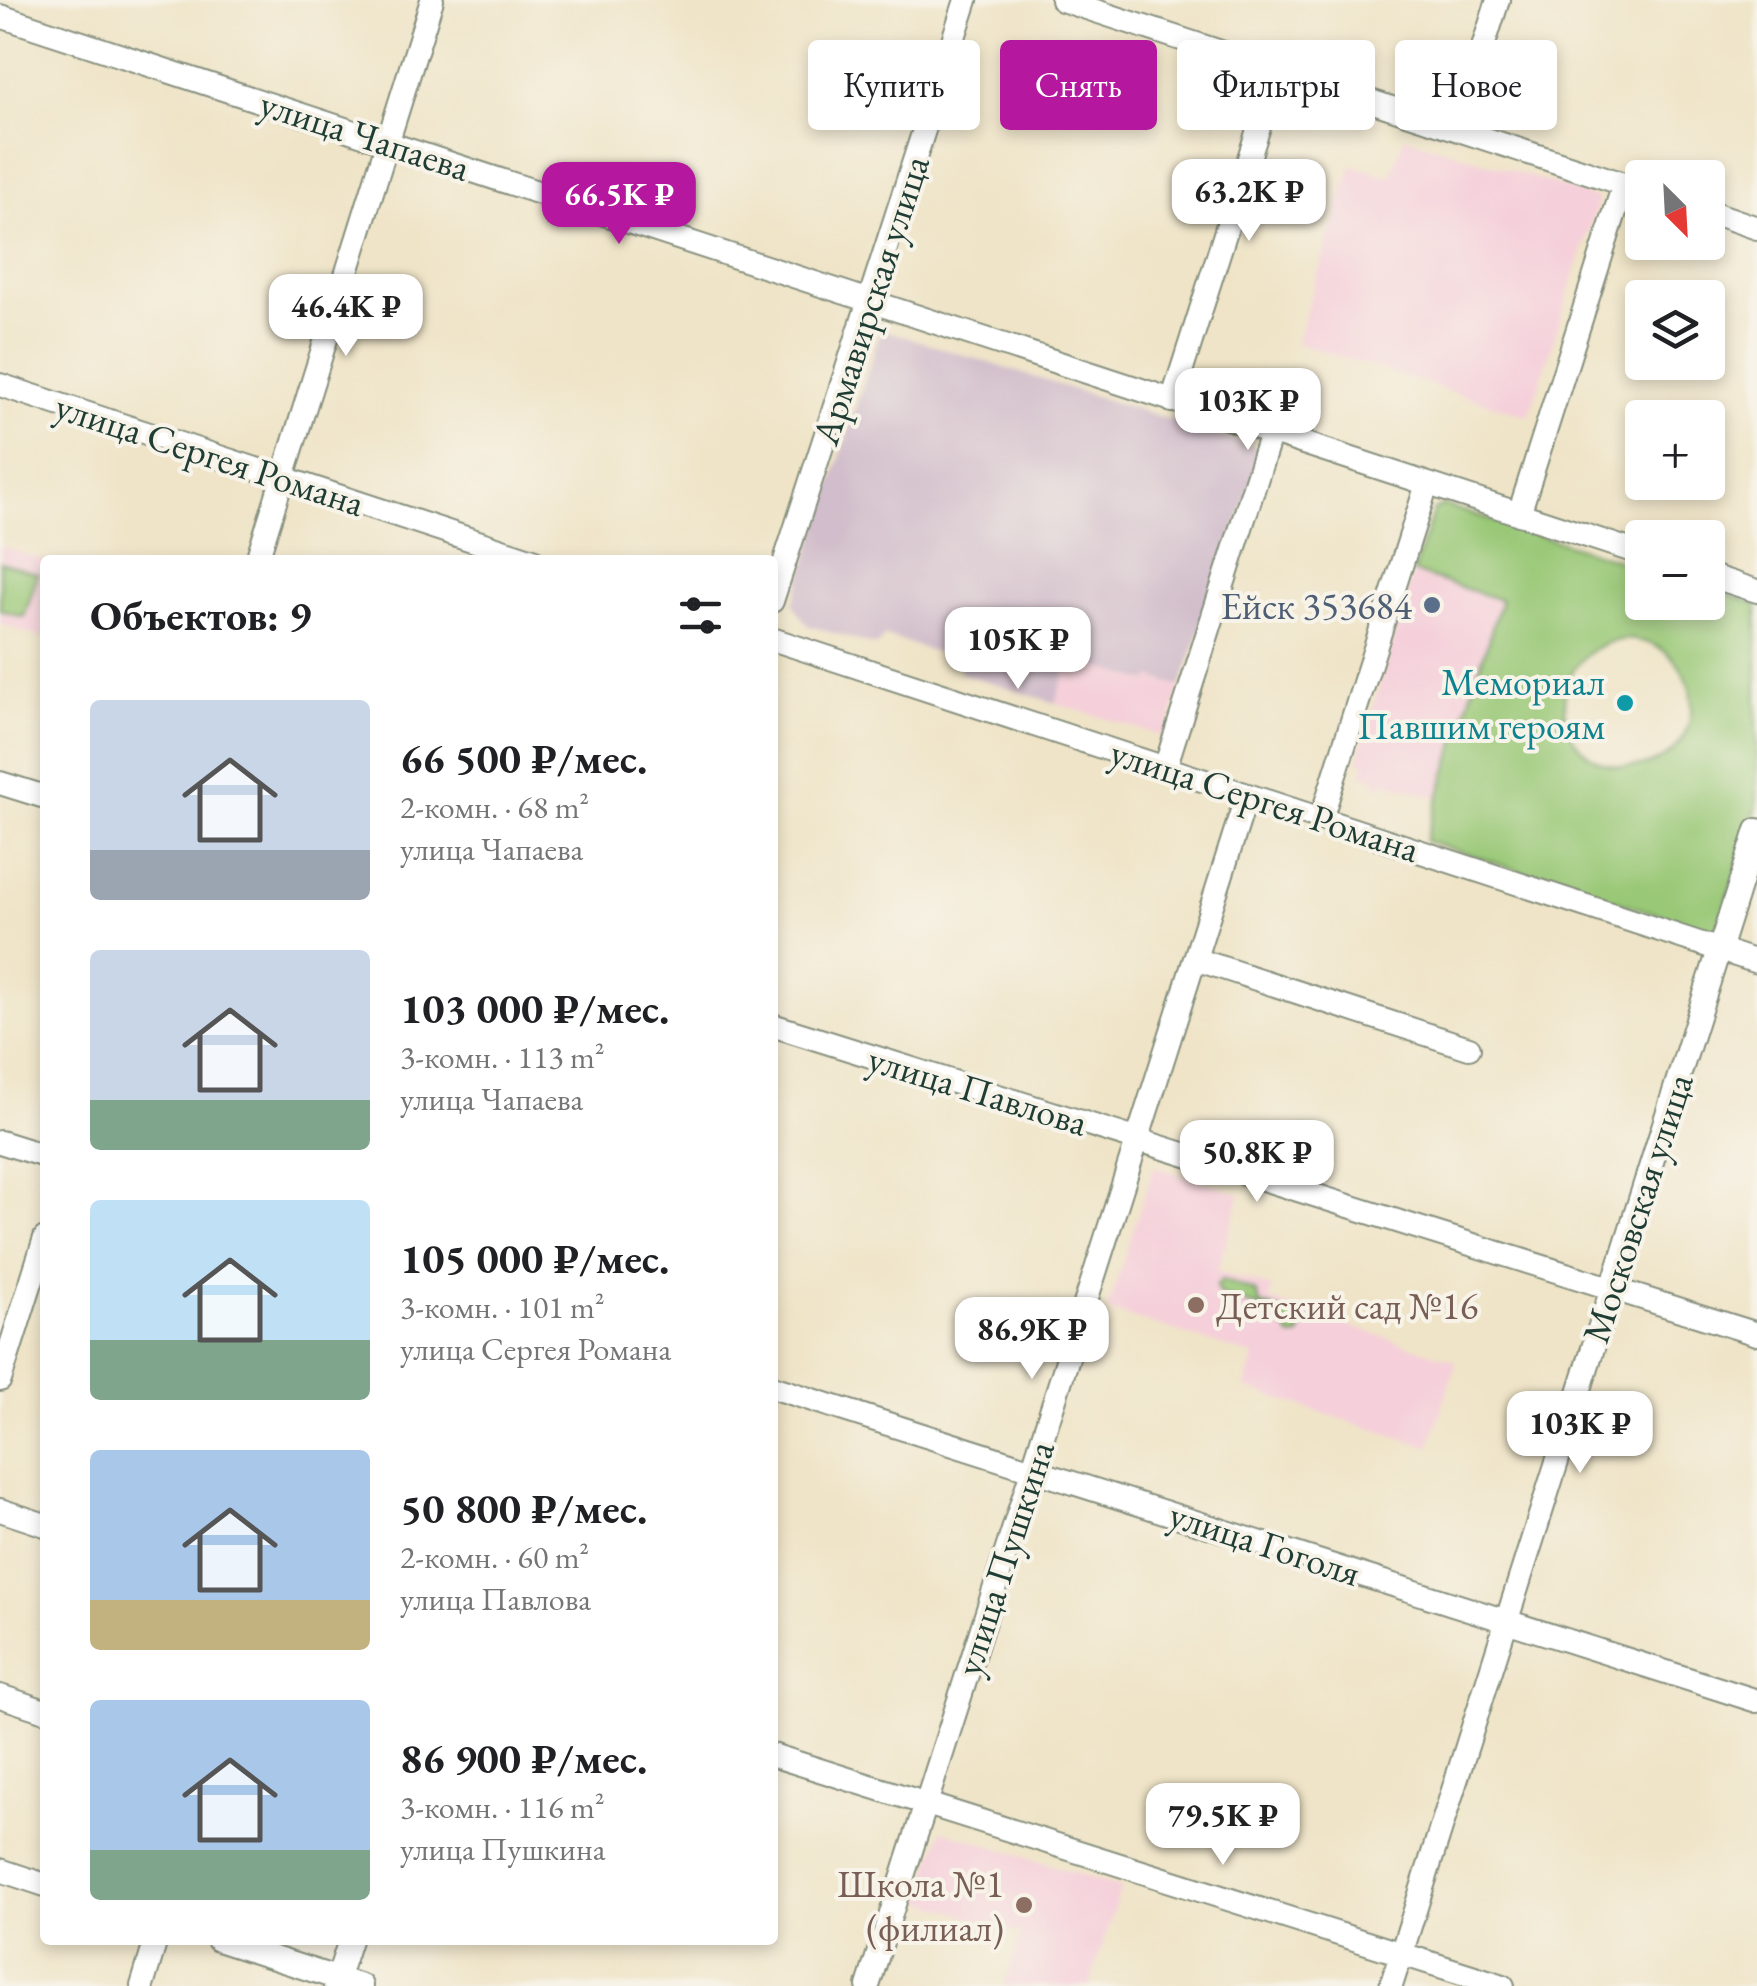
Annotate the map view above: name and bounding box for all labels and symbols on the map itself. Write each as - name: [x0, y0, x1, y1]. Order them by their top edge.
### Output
- street label: улица Чапаева: [254, 78, 477, 192]
- street label: Армавирская улица: [800, 148, 940, 452]
- pin: 63.2K ₽: [1157, 159, 1341, 244]
- north arrow: [1625, 160, 1725, 260]
- pin: 66.5K ₽: [527, 162, 711, 247]
- pin: 46.4K ₽: [254, 274, 438, 359]
- pin: 103K ₽: [1167, 368, 1329, 453]
- street label: улица Сергея Романа: [49, 381, 372, 527]
- place label: Ейск 353684: [1220, 581, 1413, 630]
- marker: Ейск 353684: [1421, 594, 1443, 616]
- pin: 105K ₽: [937, 607, 1099, 692]
- place label: Мемориал Павшим героям: [1358, 657, 1605, 750]
- marker: Мемориал Павшим героям: [1614, 692, 1636, 714]
- street label: улица Сергея Романа: [1104, 727, 1427, 873]
- street label: улица Павлова: [862, 1033, 1094, 1147]
- street label: Московская улица: [1570, 1066, 1704, 1349]
- pin: 50.8K ₽: [1165, 1120, 1349, 1205]
- place label: Детский сад №16: [1216, 1281, 1478, 1330]
- marker: Детский сад №16: [1185, 1294, 1207, 1316]
- pin: 86.9K ₽: [940, 1297, 1124, 1382]
- pin: 103K ₽: [1499, 1391, 1661, 1476]
- street label: улица Пушкина: [943, 1434, 1065, 1682]
- street label: улица Гоголя: [1163, 1489, 1367, 1597]
- pin: 79.5K ₽: [1131, 1783, 1315, 1868]
- place label: Школа №1 (филиал): [837, 1859, 1004, 1952]
- marker: Школа №1 (филиал): [1013, 1894, 1035, 1916]

